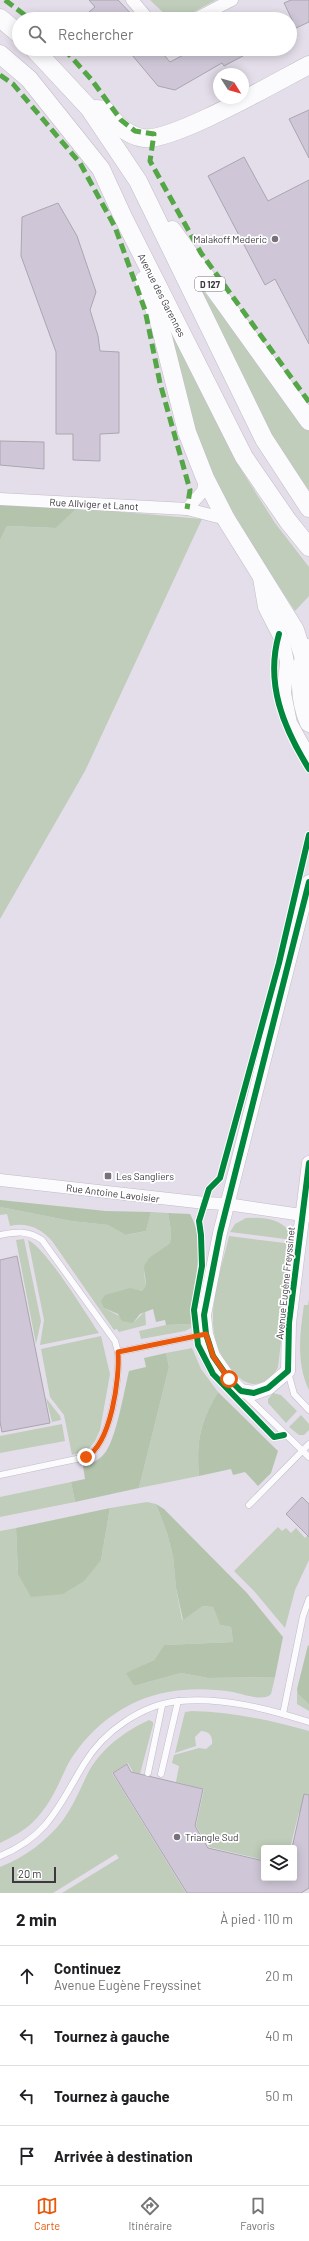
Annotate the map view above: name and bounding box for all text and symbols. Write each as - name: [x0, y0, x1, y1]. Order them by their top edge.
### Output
- search box: [12, 12, 297, 56]
- icon: search: [26, 23, 48, 45]
- text: Rechercher: [58, 25, 134, 43]
- north arrow: [213, 68, 249, 104]
- place label: Malakoff Mederic: [193, 233, 267, 245]
- marker: Malakoff Mederic: [270, 234, 280, 244]
- street label: Avenue des Garennes: [136, 251, 188, 339]
- road number: D 127: [195, 277, 225, 291]
- street label: Rue Allviger et Lanot: [49, 496, 139, 512]
- place label: Les Sangliers: [116, 1170, 174, 1182]
- marker: Les Sangliers: [103, 1171, 113, 1181]
- street label: Rue Antoine Lavoisier: [66, 1181, 161, 1205]
- street label: Avenue Eugène Freyssinet: [273, 1226, 297, 1340]
- route start: [220, 1370, 238, 1388]
- route end: [77, 1448, 95, 1466]
- place label: Triangle Sud: [185, 1831, 239, 1843]
- marker: Triangle Sud: [172, 1832, 182, 1842]
- map controls: [261, 1845, 297, 1881]
- button: layers: [261, 1845, 297, 1881]
- scale bar: [12, 1865, 56, 1884]
- text: 20 m: [18, 1867, 41, 1880]
- text: 2 min: [16, 1909, 57, 1929]
- text: À pied · 110 m: [220, 1911, 293, 1927]
- text: Continuez: [54, 1959, 121, 1977]
- icon: ahead: [16, 1965, 38, 1987]
- text: 20 m: [265, 1968, 293, 1984]
- text: Avenue Eugène Freyssinet: [54, 1977, 201, 1993]
- icon: left: [16, 2025, 38, 2047]
- text: Tournez à gauche: [54, 2027, 170, 2045]
- text: 40 m: [265, 2028, 293, 2044]
- icon: left: [16, 2085, 38, 2107]
- text: Tournez à gauche: [54, 2087, 170, 2105]
- text: 50 m: [266, 2088, 293, 2104]
- icon: arrive: [16, 2145, 38, 2167]
- text: Arrivée à destination: [54, 2147, 193, 2165]
- tab: Carte: [34, 2195, 60, 2232]
- tab: Itinéraire: [128, 2195, 172, 2232]
- tab: Favoris: [240, 2195, 275, 2232]

